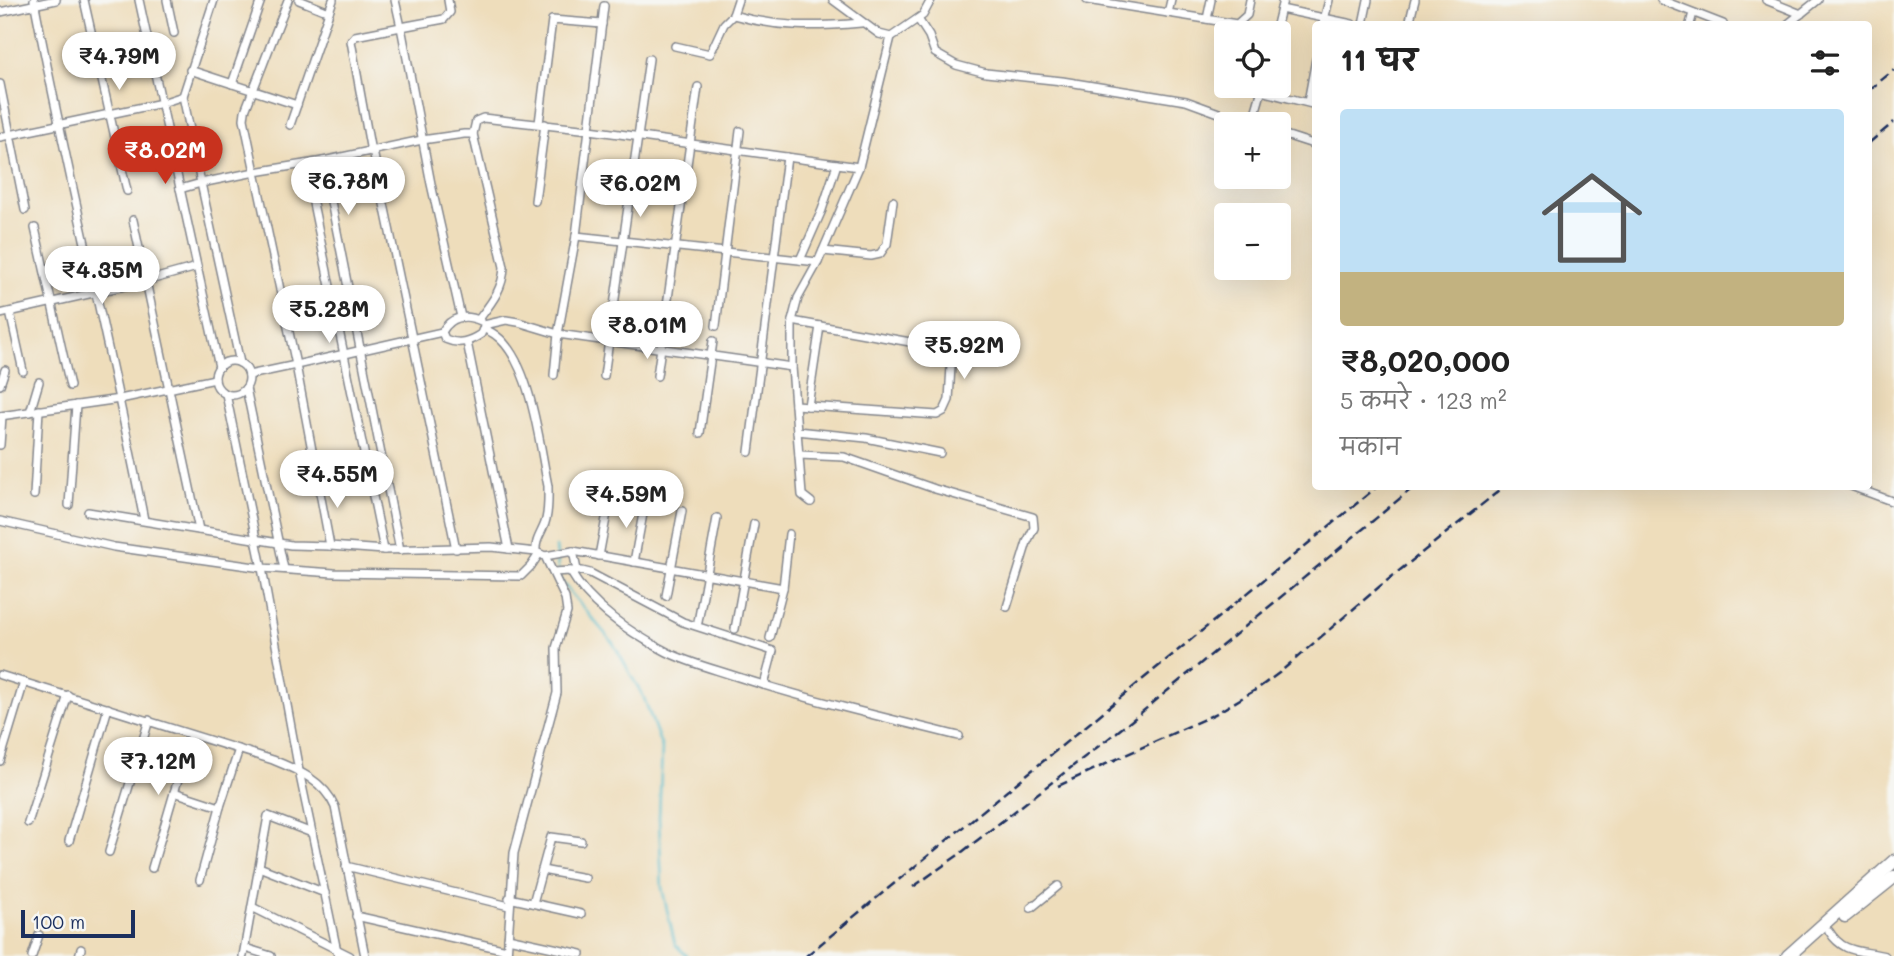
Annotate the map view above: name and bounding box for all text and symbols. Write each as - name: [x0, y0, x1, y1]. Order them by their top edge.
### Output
- map controls: [1214, 21, 1291, 280]
- button: locate: [1214, 21, 1291, 98]
- pin: ₹4.79M: [62, 32, 176, 92]
- text: 11 घर: [1340, 39, 1417, 79]
- text: ₹4.79M: [78, 40, 160, 70]
- icon: filters: [1806, 44, 1844, 82]
- button: +: [1214, 112, 1291, 189]
- pin: ₹8.02M: [108, 127, 222, 186]
- text: ₹8.02M: [124, 134, 206, 164]
- icon: home: [1529, 155, 1655, 281]
- pin: ₹6.78M: [291, 158, 405, 217]
- pin: ₹6.02M: [583, 160, 697, 219]
- text: ₹6.78M: [307, 165, 389, 195]
- text: ₹6.02M: [599, 167, 681, 197]
- button: −: [1214, 203, 1291, 280]
- pin: ₹4.35M: [45, 246, 159, 306]
- text: ₹4.35M: [61, 254, 143, 284]
- pin: ₹5.28M: [272, 286, 386, 345]
- text: ₹5.28M: [288, 293, 370, 323]
- pin: ₹8.01M: [590, 302, 704, 361]
- text: ₹8.01M: [607, 309, 687, 339]
- pin: ₹5.92M: [907, 322, 1021, 381]
- text: ₹5.92M: [923, 329, 1005, 359]
- text: ₹8,020,000: [1340, 340, 1510, 380]
- text: 5 कमरे · 123 m²: [1340, 385, 1507, 415]
- text: मकान: [1340, 431, 1401, 461]
- pin: ₹4.55M: [280, 450, 394, 510]
- text: ₹4.55M: [296, 458, 378, 488]
- pin: ₹4.59M: [569, 470, 683, 530]
- text: ₹4.59M: [585, 478, 667, 508]
- pin: ₹7.12M: [101, 738, 215, 797]
- text: ₹7.12M: [120, 745, 196, 775]
- scale bar: [21, 907, 135, 939]
- text: 100 m: [32, 909, 85, 934]

